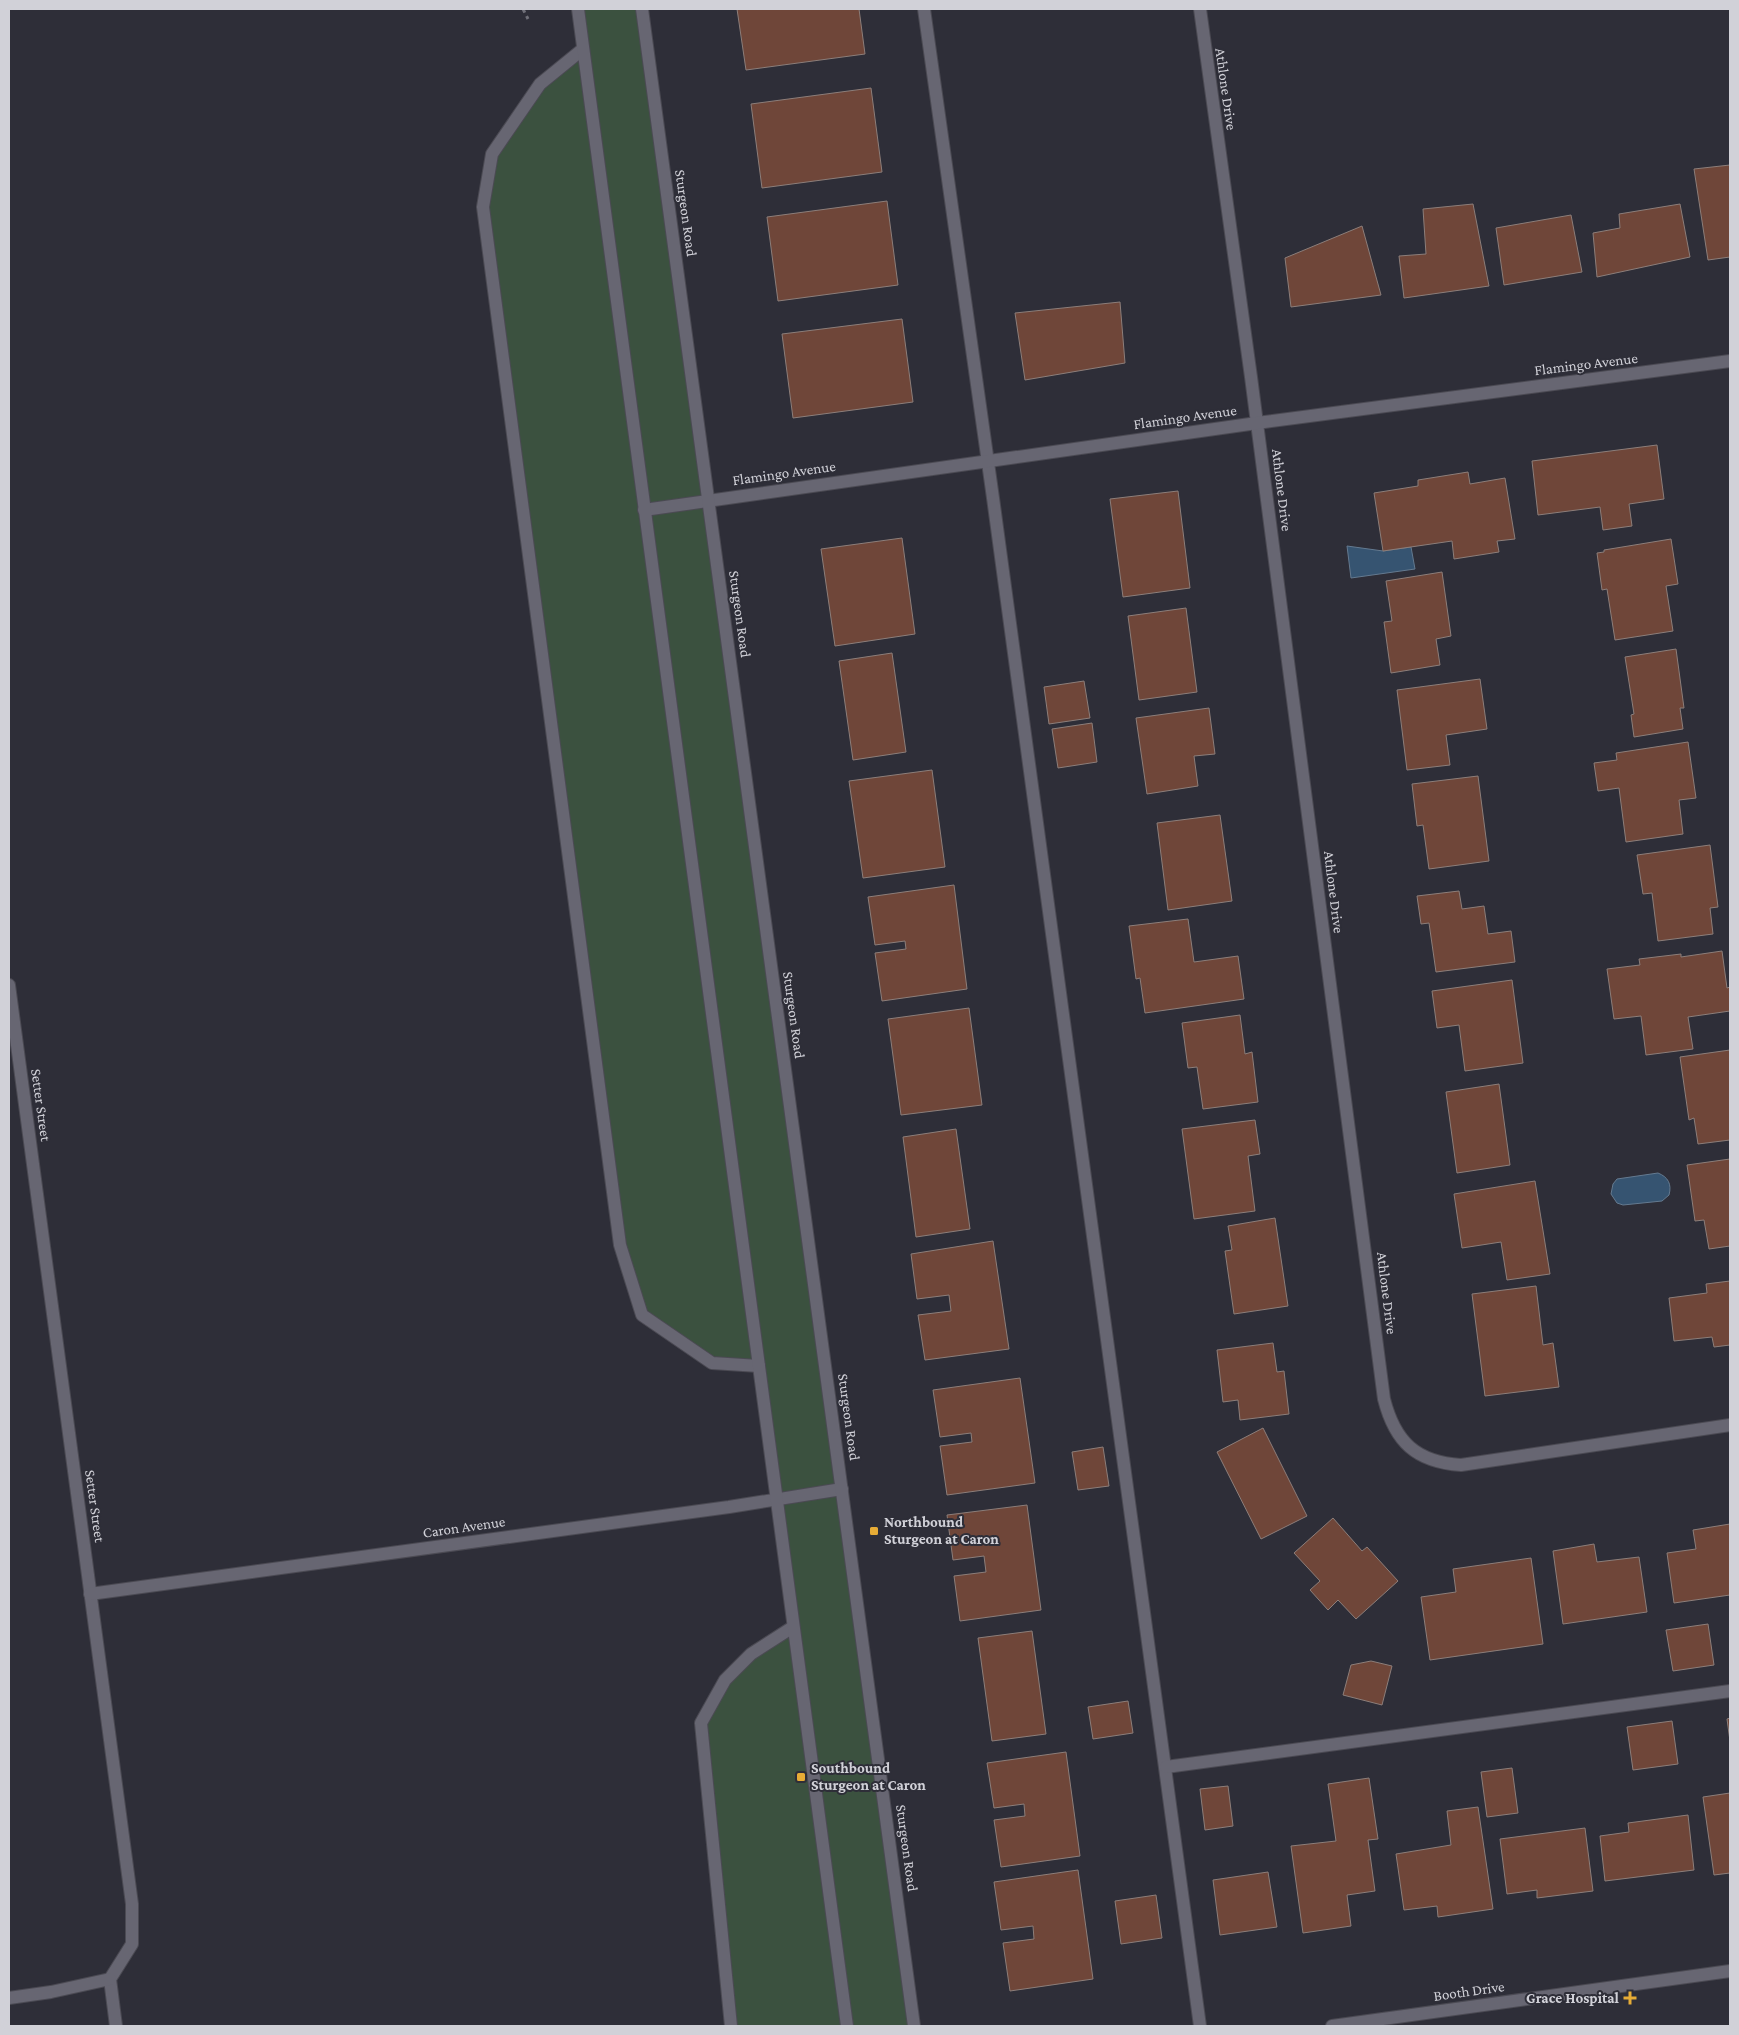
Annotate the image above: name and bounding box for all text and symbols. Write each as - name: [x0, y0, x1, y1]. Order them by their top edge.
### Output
- street label: Athlone Drive: [1212, 47, 1240, 132]
- street label: Sturgeon Road: [671, 169, 700, 258]
- street label: Flamingo Avenue: [1533, 350, 1639, 379]
- street label: Flamingo Avenue: [1132, 402, 1238, 433]
- street label: Athlone Drive: [1269, 448, 1295, 533]
- street label: Flamingo Avenue: [731, 458, 837, 489]
- street label: Sturgeon Road: [725, 570, 754, 659]
- street label: Athlone Drive: [1321, 850, 1347, 935]
- street label: Sturgeon Road: [779, 971, 808, 1060]
- street label: Setter Street: [28, 1068, 54, 1143]
- street label: Athlone Drive: [1374, 1251, 1400, 1336]
- street label: Sturgeon Road: [834, 1373, 863, 1462]
- street label: Setter Street: [82, 1469, 108, 1544]
- street label: Caron Avenue: [422, 1513, 507, 1541]
- place label: Northbound Sturgeon at Caron: [884, 1514, 999, 1547]
- marker: Northbound Sturgeon at Caron: [868, 1525, 880, 1537]
- place label: Southbound Sturgeon at Caron: [811, 1760, 926, 1793]
- marker: Southbound Sturgeon at Caron: [795, 1771, 807, 1783]
- street label: Sturgeon Road: [892, 1804, 921, 1893]
- street label: Booth Drive: [1432, 1978, 1506, 2004]
- place label: Grace Hospital: [1526, 1990, 1620, 2006]
- marker: Grace Hospital: [1623, 1991, 1637, 2005]

